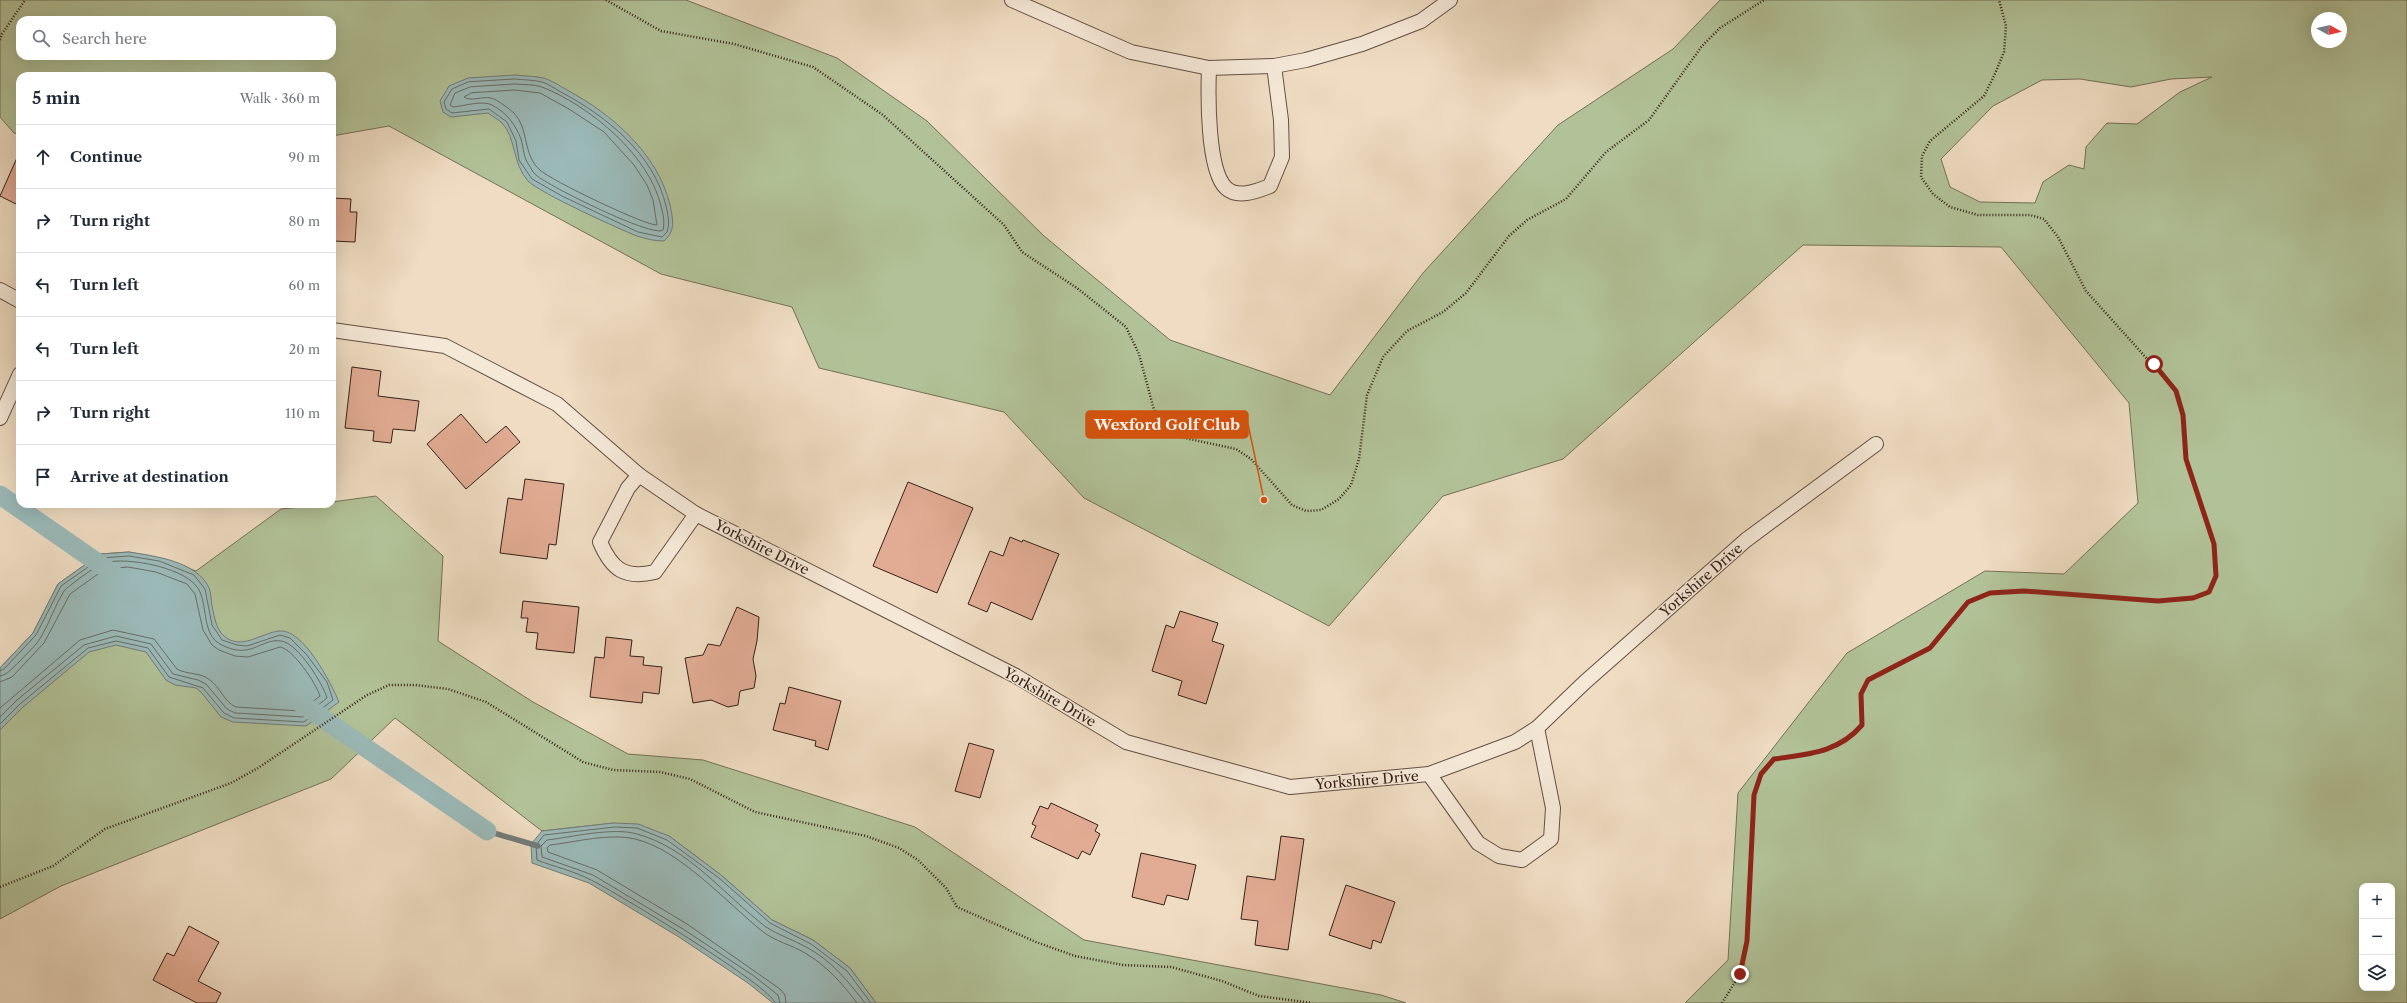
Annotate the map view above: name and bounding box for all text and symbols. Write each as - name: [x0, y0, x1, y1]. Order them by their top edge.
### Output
- north arrow: [2311, 12, 2347, 48]
- search box: [16, 16, 336, 60]
- icon: search: [30, 27, 52, 49]
- text: Search here: [62, 29, 147, 48]
- text: 5 min: [32, 88, 80, 108]
- text: Walk · 360 m: [240, 90, 320, 106]
- icon: ahead: [32, 146, 54, 168]
- text: Continue: [70, 147, 142, 166]
- text: 90 m: [289, 149, 320, 165]
- icon: right: [32, 210, 54, 232]
- text: Turn right: [70, 211, 150, 230]
- text: 80 m: [288, 213, 320, 229]
- icon: left: [32, 274, 54, 296]
- text: Turn left: [70, 275, 139, 294]
- text: 60 m: [289, 277, 320, 293]
- icon: left: [32, 338, 54, 360]
- text: Turn left: [70, 339, 139, 358]
- text: 20 m: [289, 341, 320, 357]
- route start: [2145, 355, 2163, 373]
- icon: right: [32, 402, 54, 424]
- text: Turn right: [70, 403, 150, 422]
- text: 110 m: [285, 405, 320, 421]
- callout: Wexford Golf Club: [1086, 411, 1248, 438]
- text: Wexford Golf Club: [1093, 415, 1240, 434]
- icon: arrive: [32, 466, 54, 488]
- text: Arrive at destination: [70, 467, 229, 486]
- street label: Yorkshire Drive: [711, 515, 812, 579]
- street label: Yorkshire Drive: [1655, 539, 1746, 621]
- street label: Yorkshire Drive: [1000, 663, 1100, 731]
- street label: Yorkshire Drive: [1314, 767, 1420, 794]
- map controls: [2359, 883, 2395, 991]
- button: +: [2359, 883, 2395, 919]
- button: −: [2359, 919, 2395, 955]
- button: layers: [2359, 955, 2395, 991]
- route end: [1731, 965, 1749, 983]

